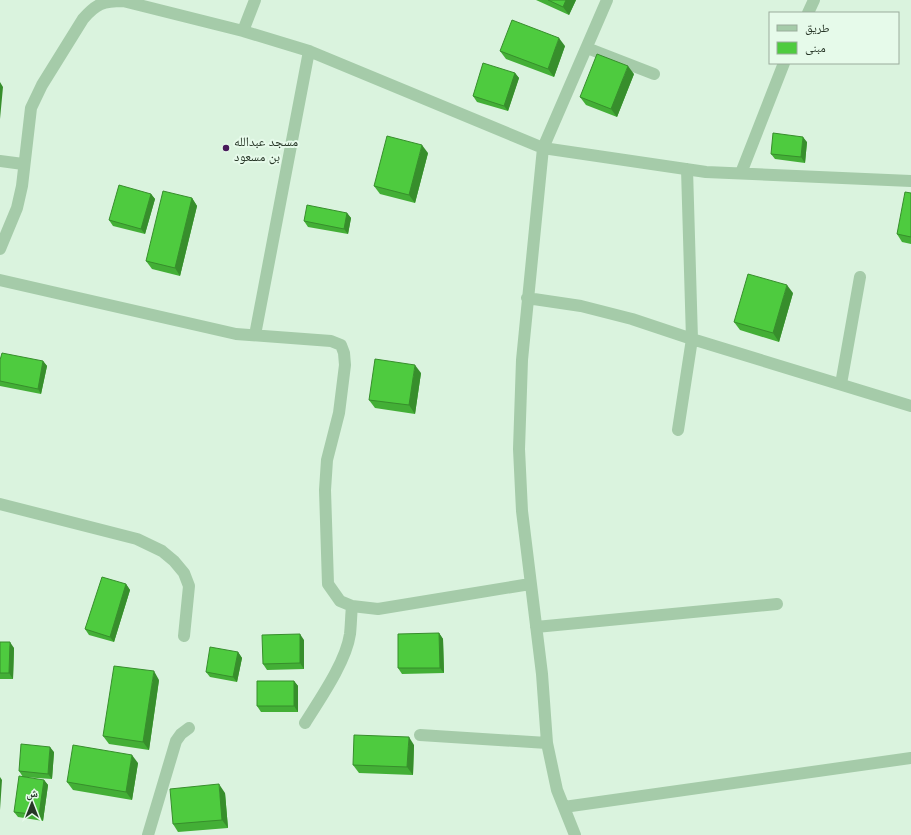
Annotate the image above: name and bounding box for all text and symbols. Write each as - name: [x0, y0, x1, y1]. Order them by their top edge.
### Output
- legend: [769, 12, 899, 64]
- text: طريق: [805, 20, 830, 35]
- text: مبنى: [805, 40, 826, 55]
- place label: مسجد عبدالله بن مسعود: [234, 133, 298, 165]
- marker: مسجد عبدالله بن مسعود: [221, 143, 231, 153]
- north arrow: [12, 783, 52, 823]
- text: ش: [26, 786, 38, 801]

